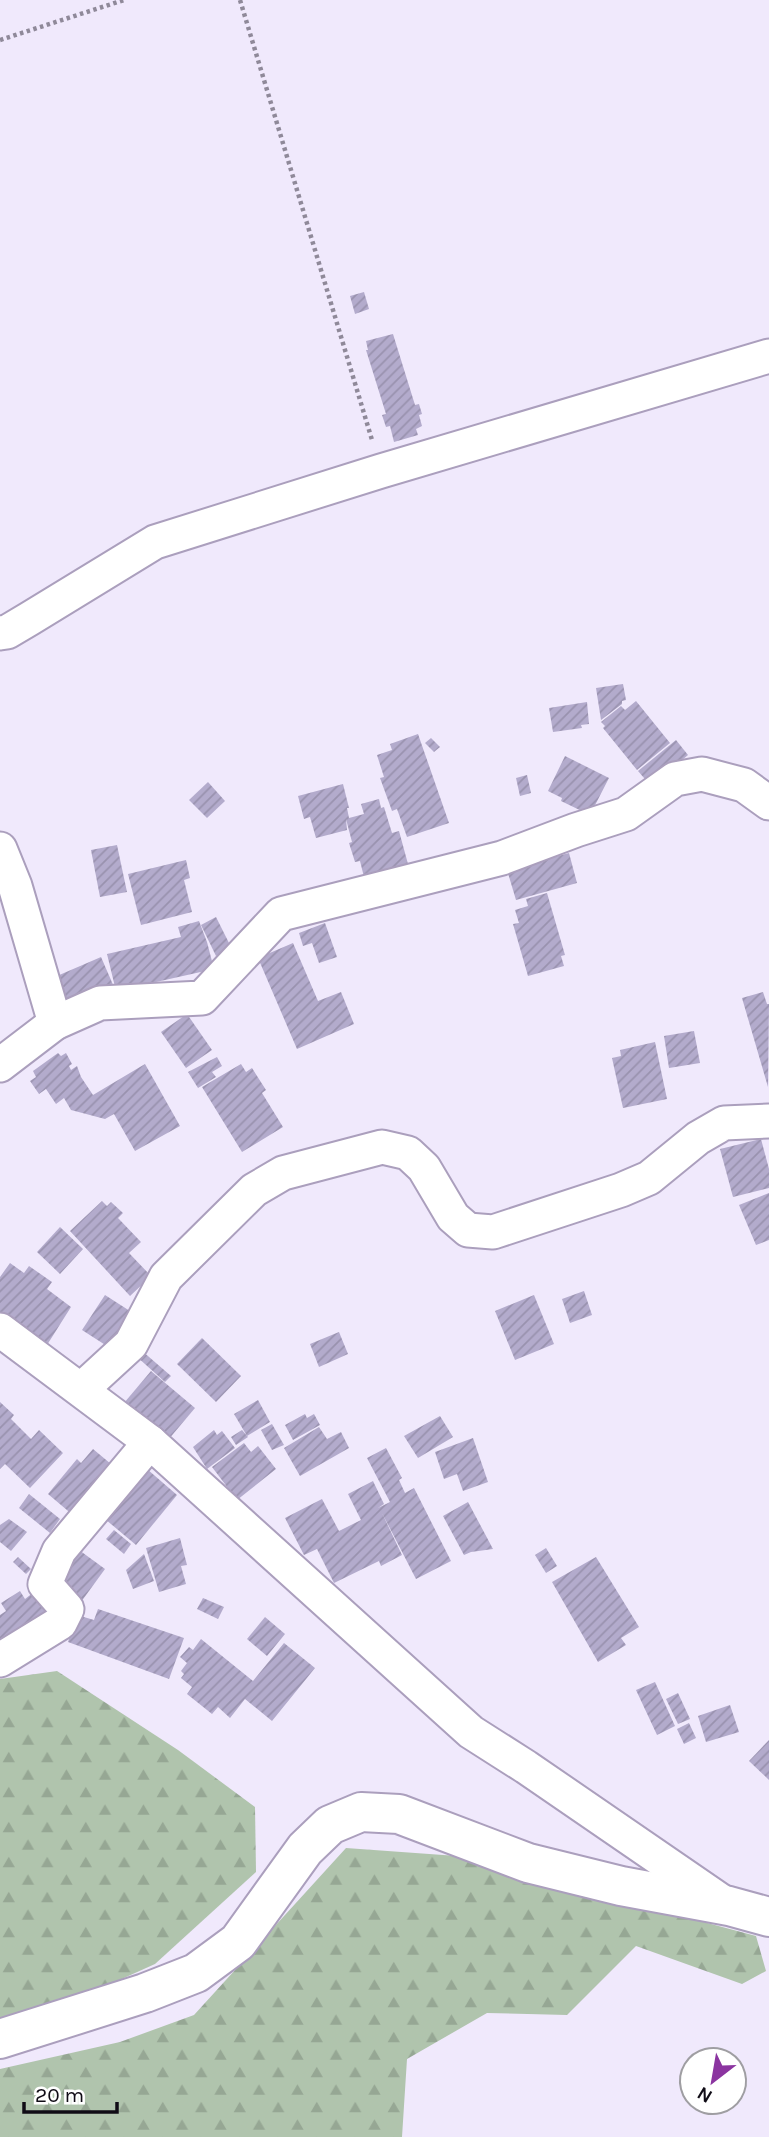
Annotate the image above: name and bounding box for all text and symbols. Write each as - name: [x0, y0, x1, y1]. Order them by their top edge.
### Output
- north arrow: [678, 2046, 748, 2116]
- scale bar: [24, 2070, 117, 2114]
- text: N: [693, 2082, 716, 2108]
- text: 20 m: [35, 2083, 84, 2107]

